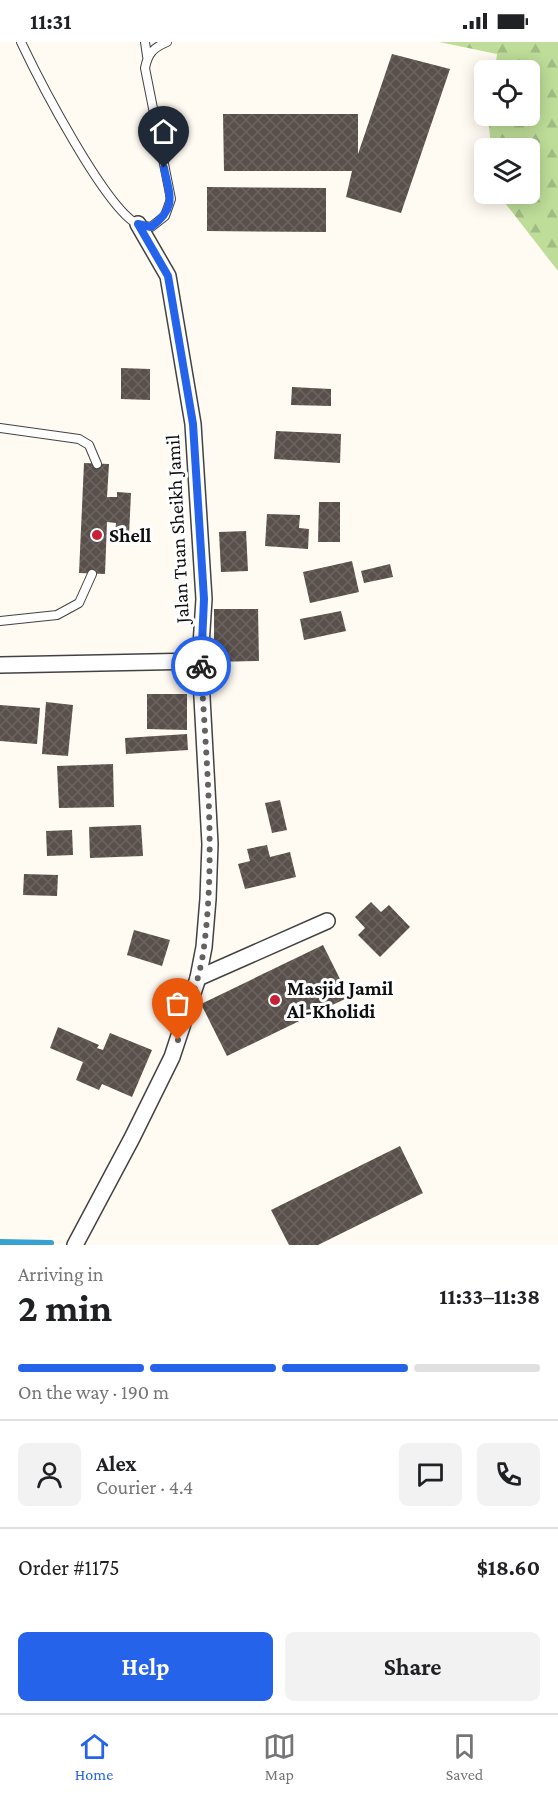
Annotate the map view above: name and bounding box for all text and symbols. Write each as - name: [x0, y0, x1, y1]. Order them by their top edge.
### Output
- text: 11:31: [30, 9, 72, 34]
- map controls: [474, 60, 540, 204]
- button: locate: [474, 60, 540, 126]
- pin: [138, 106, 189, 168]
- icon: home: [147, 115, 180, 148]
- button: layers: [474, 138, 540, 204]
- street label: Jalan Tuan Sheikh Jamil: [161, 434, 194, 626]
- place label: Shell: [109, 524, 152, 546]
- marker: Shell: [90, 528, 104, 542]
- courier: [171, 636, 231, 696]
- icon: bike: [185, 650, 218, 683]
- place label: Masjid Jamil Al-Kholidi: [286, 977, 393, 1022]
- pin: [152, 978, 203, 1040]
- icon: bag: [161, 987, 194, 1020]
- marker: Masjid Jamil Al-Kholidi: [268, 993, 282, 1007]
- text: Arriving in: [18, 1263, 103, 1285]
- text: 11:33–11:38: [439, 1284, 540, 1309]
- text: 2 min: [18, 1286, 112, 1329]
- text: On the way · 190 m: [18, 1381, 169, 1403]
- button: person: [18, 1443, 81, 1506]
- button: chat: [399, 1443, 462, 1506]
- button: phone: [477, 1443, 540, 1506]
- text: Alex: [96, 1451, 137, 1476]
- text: Courier · 4.4: [96, 1476, 193, 1498]
- text: Order #1175: [18, 1555, 120, 1580]
- text: $18.60: [477, 1555, 540, 1580]
- button: Help: [18, 1632, 273, 1701]
- button: Share: [285, 1632, 540, 1701]
- tab: Home: [75, 1730, 113, 1783]
- tab: Map: [263, 1730, 296, 1783]
- tab: Saved: [446, 1730, 483, 1783]

